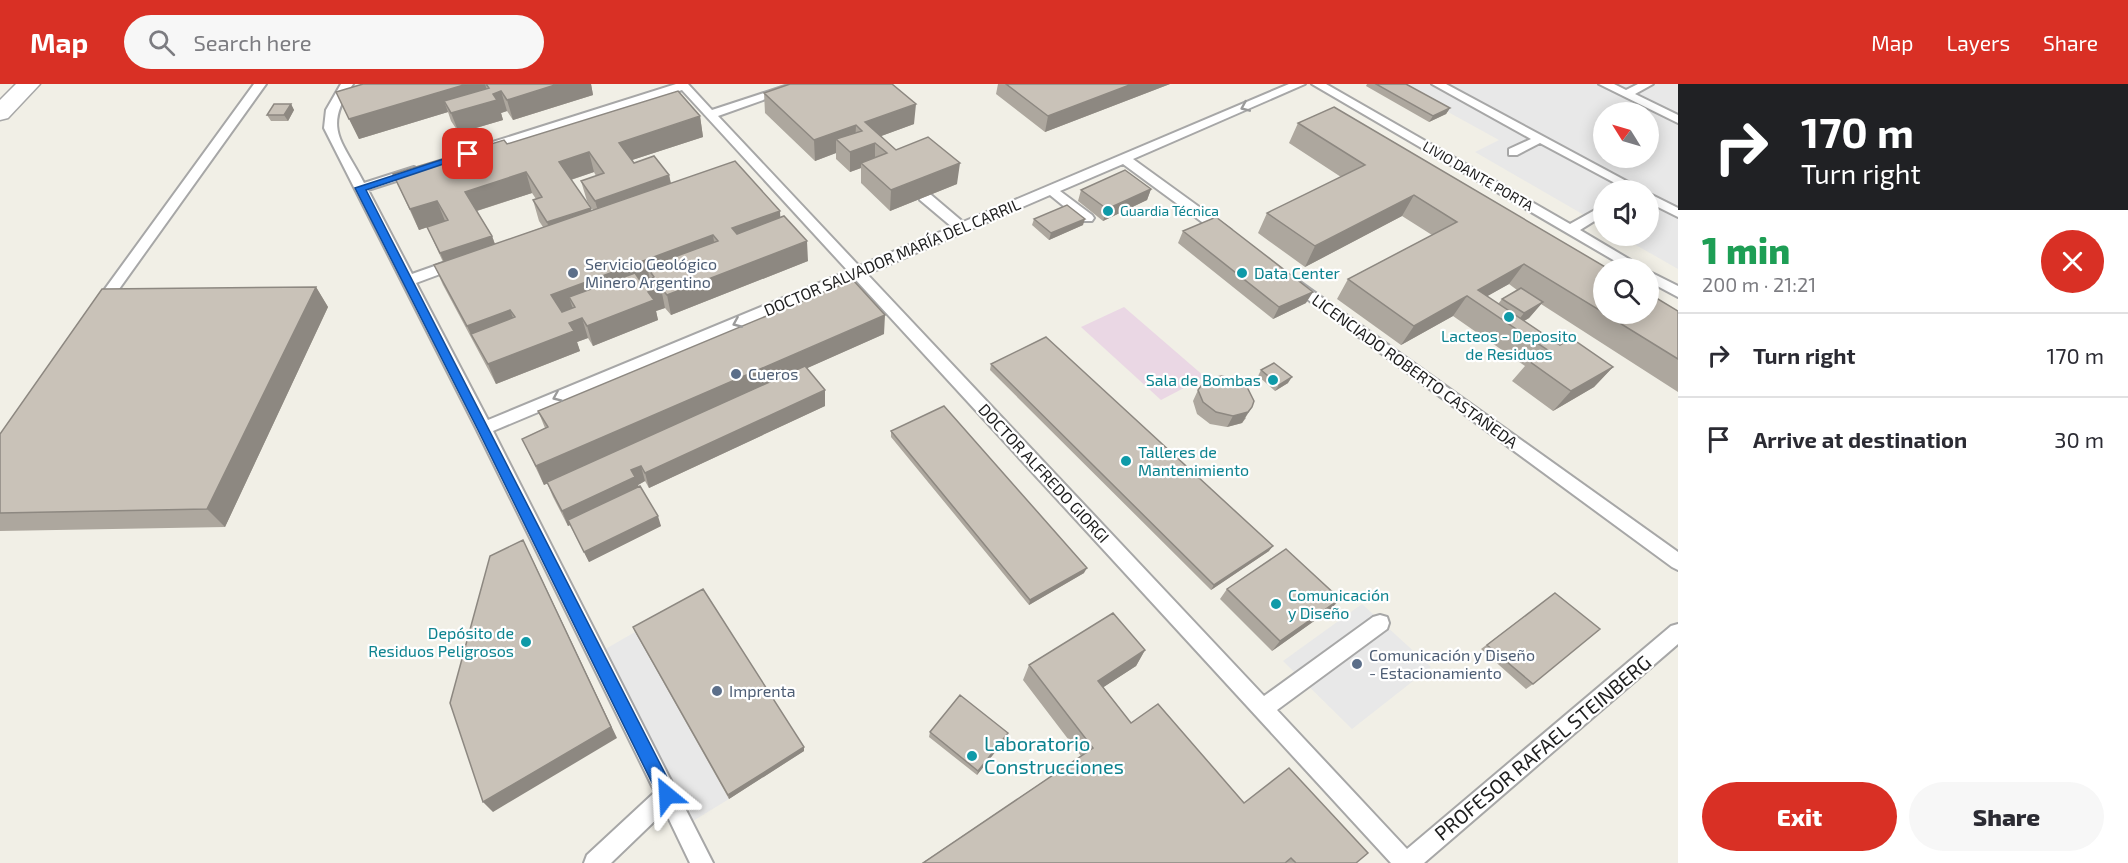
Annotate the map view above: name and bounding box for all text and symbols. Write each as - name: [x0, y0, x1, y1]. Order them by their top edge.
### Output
- search box: [124, 15, 544, 69]
- text: Map: [30, 25, 88, 59]
- icon: search: [145, 26, 178, 59]
- text: Search here: [193, 29, 312, 55]
- text: Map: [1871, 30, 1913, 55]
- text: Layers: [1946, 30, 2010, 55]
- text: Share: [2043, 30, 2098, 55]
- one-way arrow: [1240, 100, 1251, 112]
- north arrow: [1593, 102, 1659, 168]
- map controls: [1593, 102, 1659, 324]
- text: 170 m: [1801, 106, 1914, 156]
- icon: right: [1702, 108, 1780, 186]
- pin: [442, 128, 493, 179]
- icon: arrive: [451, 137, 484, 170]
- street label: LIVIO DANTE PORTA: [1420, 137, 1537, 214]
- text: Turn right: [1801, 157, 1921, 189]
- button: sound: [1593, 180, 1659, 246]
- street label: DOCTOR SALVADOR MARÍA DEL CARRIL: [761, 194, 1023, 319]
- place label: Guardia Técnica: [1120, 202, 1219, 219]
- marker: Guardia Técnica: [1101, 204, 1115, 218]
- text: 1 min: [1702, 228, 1790, 271]
- button: close: [2041, 230, 2104, 293]
- place label: Servicio Geológico Minero Argentino: [585, 254, 717, 291]
- button: search: [1593, 258, 1659, 324]
- place label: Data Center: [1254, 263, 1341, 282]
- marker: Servicio Geológico Minero Argentino: [566, 266, 580, 280]
- marker: Data Center: [1235, 266, 1249, 280]
- text: 200 m · 21:21: [1702, 272, 1816, 296]
- street label: LICENCIADO ROBERTO CASTAÑEDA: [1309, 290, 1522, 452]
- marker: Lacteos - Deposito de Residuos: [1502, 310, 1516, 324]
- one-way arrow: [732, 315, 743, 327]
- place label: Lacteos - Deposito de Residuos: [1441, 326, 1577, 363]
- icon: right: [1702, 339, 1735, 372]
- text: Turn right: [1753, 342, 1855, 368]
- text: 170 m: [2047, 342, 2104, 368]
- place label: Cueros: [748, 364, 798, 383]
- marker: Cueros: [729, 367, 743, 381]
- place label: Sala de Bombas: [1146, 370, 1261, 389]
- marker: Sala de Bombas: [1266, 373, 1280, 387]
- one-way arrow: [552, 390, 563, 402]
- street label: DOCTOR ALFREDO GIORGI: [975, 399, 1114, 546]
- icon: arrive: [1702, 423, 1735, 456]
- text: Arrive at destination: [1753, 426, 1967, 452]
- text: 30 m: [2054, 426, 2104, 452]
- place label: Talleres de Mantenimiento: [1138, 442, 1249, 479]
- marker: Talleres de Mantenimiento: [1119, 454, 1133, 468]
- place label: Comunicación y Diseño: [1288, 585, 1389, 622]
- marker: Comunicación y Diseño: [1269, 597, 1283, 611]
- place label: Depósito de Residuos Peligrosos: [368, 623, 514, 660]
- marker: Depósito de Residuos Peligrosos: [519, 635, 533, 649]
- place label: Comunicación y Diseño - Estacionamiento: [1369, 645, 1535, 682]
- street label: PROFESOR RAFAEL STEINBERG: [1429, 650, 1656, 845]
- marker: Comunicación y Diseño - Estacionamiento: [1350, 657, 1364, 671]
- place label: Imprenta: [729, 681, 795, 700]
- marker: Imprenta: [710, 684, 724, 698]
- place label: Laboratorio Construcciones: [984, 731, 1124, 778]
- marker: Laboratorio Construcciones: [965, 749, 979, 763]
- position arrow: [635, 763, 699, 827]
- button: Exit: [1702, 782, 1897, 851]
- button: Share: [1909, 782, 2104, 851]

